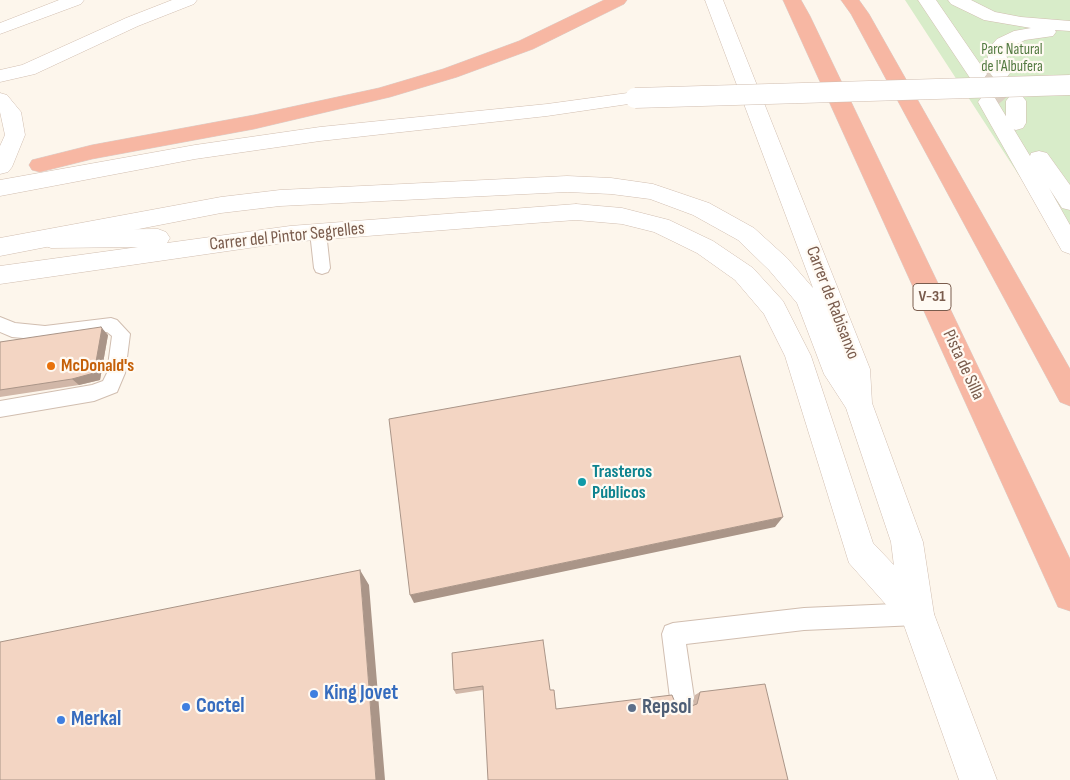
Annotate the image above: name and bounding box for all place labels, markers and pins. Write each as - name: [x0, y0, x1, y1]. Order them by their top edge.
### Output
- place label: McDonald's: [61, 355, 134, 377]
- marker: McDonald's: [45, 360, 57, 372]
- place label: Trasteros Públicos: [592, 461, 652, 504]
- marker: Trasteros Públicos: [576, 476, 588, 488]
- place label: King Jovet: [324, 681, 398, 707]
- marker: King Jovet: [308, 688, 320, 700]
- place label: Coctel: [196, 694, 245, 720]
- place label: Repsol: [642, 695, 692, 721]
- marker: Coctel: [180, 701, 192, 713]
- marker: Repsol: [626, 702, 638, 714]
- place label: Merkal: [71, 707, 121, 733]
- marker: Merkal: [55, 714, 67, 726]

